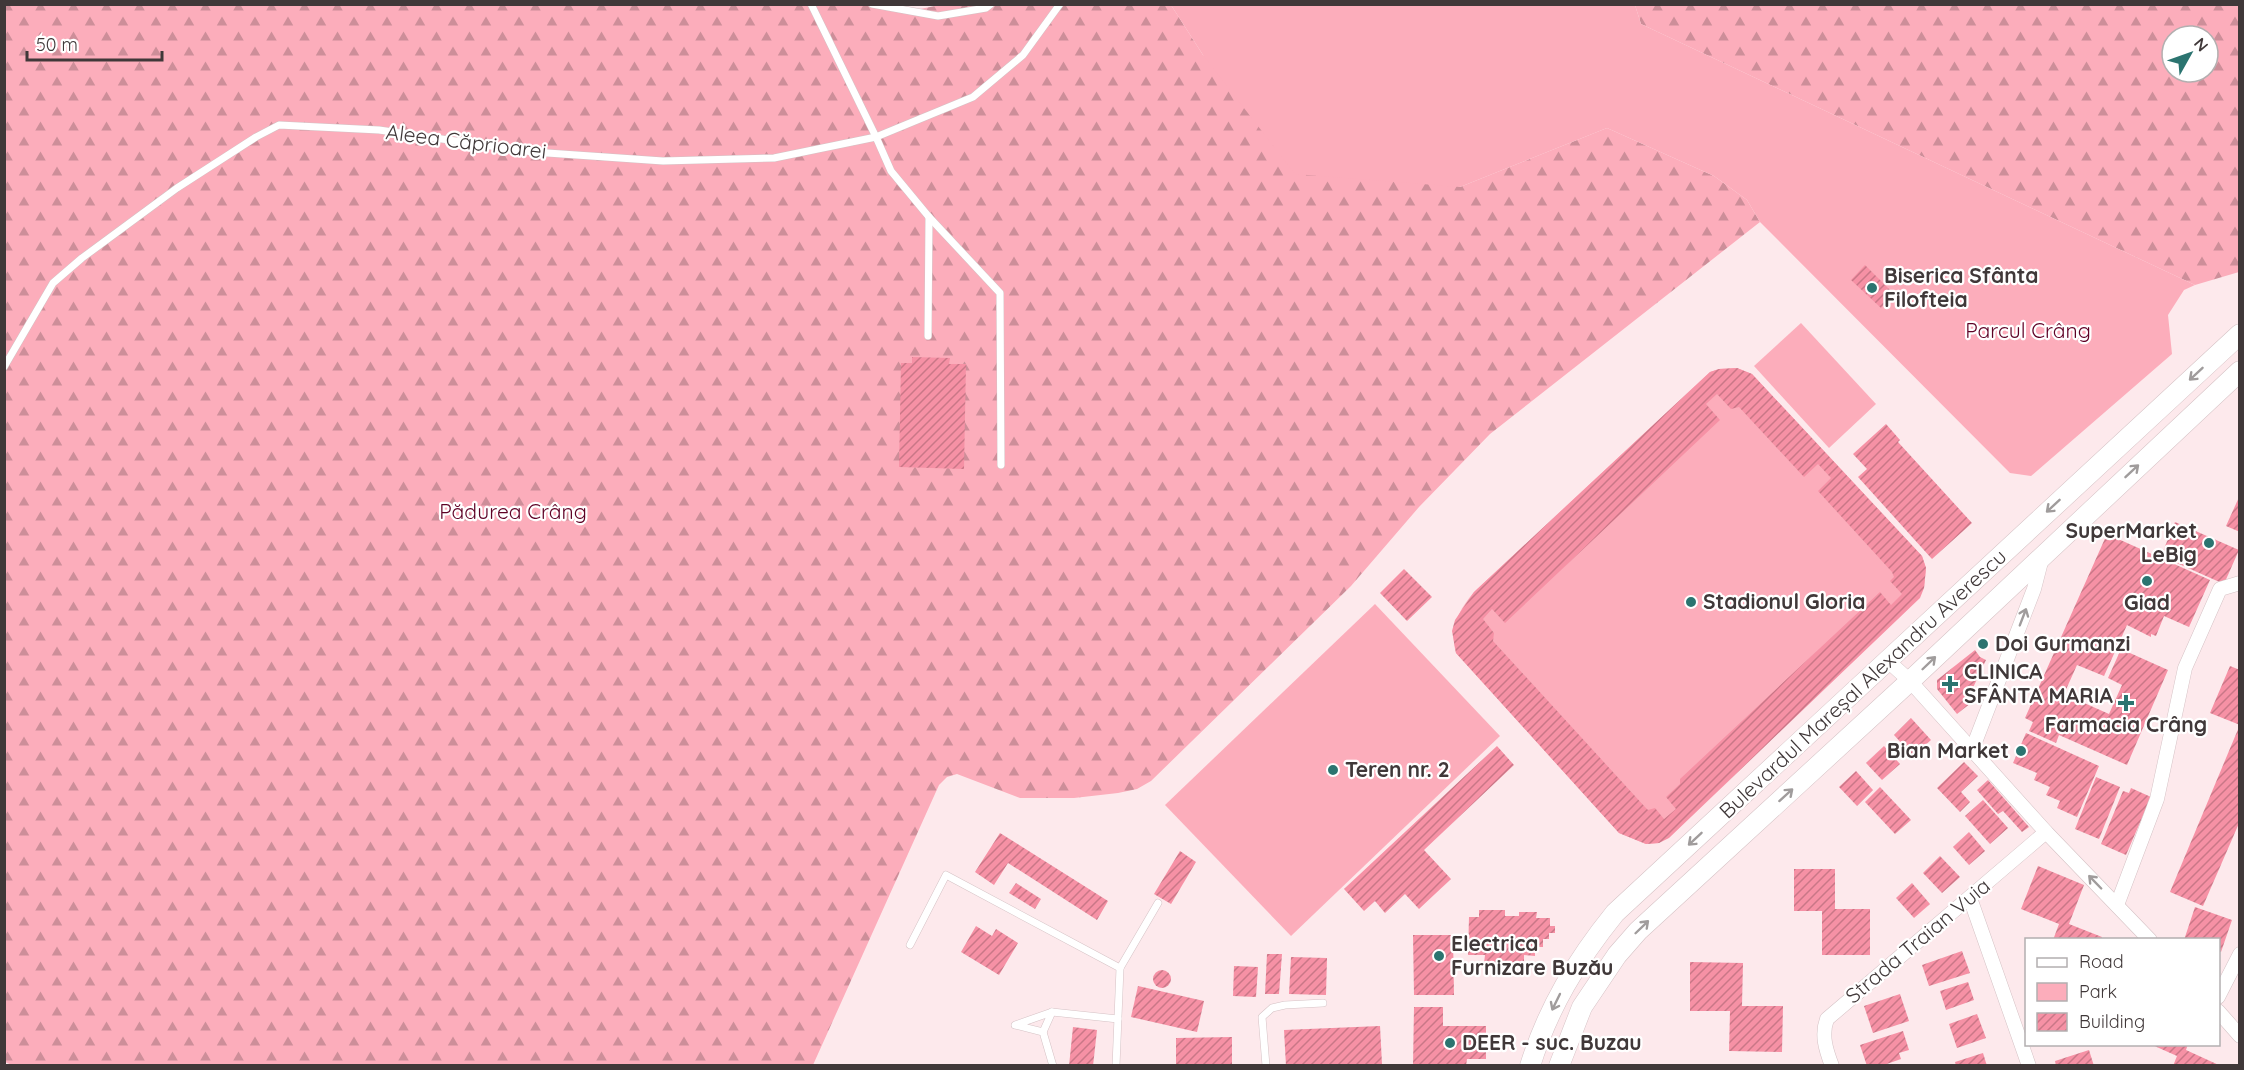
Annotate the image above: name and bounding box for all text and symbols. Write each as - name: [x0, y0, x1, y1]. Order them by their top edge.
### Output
- scale bar: [27, 24, 162, 62]
- north arrow: [2160, 24, 2220, 84]
- text: 50 m: [36, 33, 78, 56]
- text: N: [2190, 33, 2213, 55]
- street label: Aleea Căprioarei: [384, 118, 548, 164]
- place label: Biserica Sfânta Filofteia: [1884, 262, 2038, 312]
- marker: Biserica Sfânta Filofteia: [1865, 281, 1879, 295]
- park label: Parcul Crâng: [1965, 317, 2091, 343]
- one-way arrow: [2189, 367, 2204, 381]
- one-way arrow: [2124, 464, 2139, 478]
- park label: Pădurea Crâng: [439, 498, 587, 524]
- one-way arrow: [2046, 499, 2061, 514]
- place label: SuperMarket LeBig: [2065, 517, 2197, 567]
- marker: SuperMarket LeBig: [2202, 536, 2216, 550]
- street label: Bulevardul Mareșal Alexandru Averescu: [1713, 543, 2011, 823]
- marker: Giad: [2140, 574, 2154, 588]
- place label: Stadionul Gloria: [1703, 588, 1865, 614]
- place label: Giad: [2124, 589, 2170, 615]
- marker: Stadionul Gloria: [1684, 595, 1698, 609]
- one-way arrow: [2019, 609, 2030, 627]
- place label: Doi Gurmanzi: [1995, 630, 2130, 656]
- marker: Doi Gurmanzi: [1976, 637, 1990, 651]
- one-way arrow: [1922, 656, 1937, 670]
- place label: CLINICA SFÂNTA MARIA: [1964, 658, 2113, 708]
- marker: CLINICA SFÂNTA MARIA: [1941, 675, 1959, 693]
- marker: Farmacia Crâng: [2119, 696, 2133, 710]
- place label: Farmacia Crâng: [2045, 711, 2207, 737]
- place label: Bian Market: [1887, 737, 2009, 763]
- marker: Bian Market: [2014, 744, 2028, 758]
- place label: Teren nr. 2: [1345, 756, 1450, 782]
- marker: Teren nr. 2: [1326, 763, 1340, 777]
- one-way arrow: [1778, 788, 1793, 802]
- one-way arrow: [1688, 832, 1703, 846]
- street label: Strada Traian Vuia: [1840, 872, 1995, 1008]
- one-way arrow: [2088, 875, 2102, 890]
- one-way arrow: [1635, 920, 1650, 934]
- place label: Electrica Furnizare Buzău: [1451, 930, 1613, 980]
- legend: [2025, 938, 2220, 1046]
- marker: Electrica Furnizare Buzău: [1432, 949, 1446, 963]
- text: Road: [2079, 950, 2124, 973]
- text: Park: [2079, 980, 2117, 1003]
- one-way arrow: [1549, 992, 1561, 1010]
- text: Building: [2079, 1010, 2145, 1033]
- place label: DEER - suc. Buzau: [1462, 1029, 1642, 1055]
- marker: DEER - suc. Buzau: [1443, 1036, 1457, 1050]

